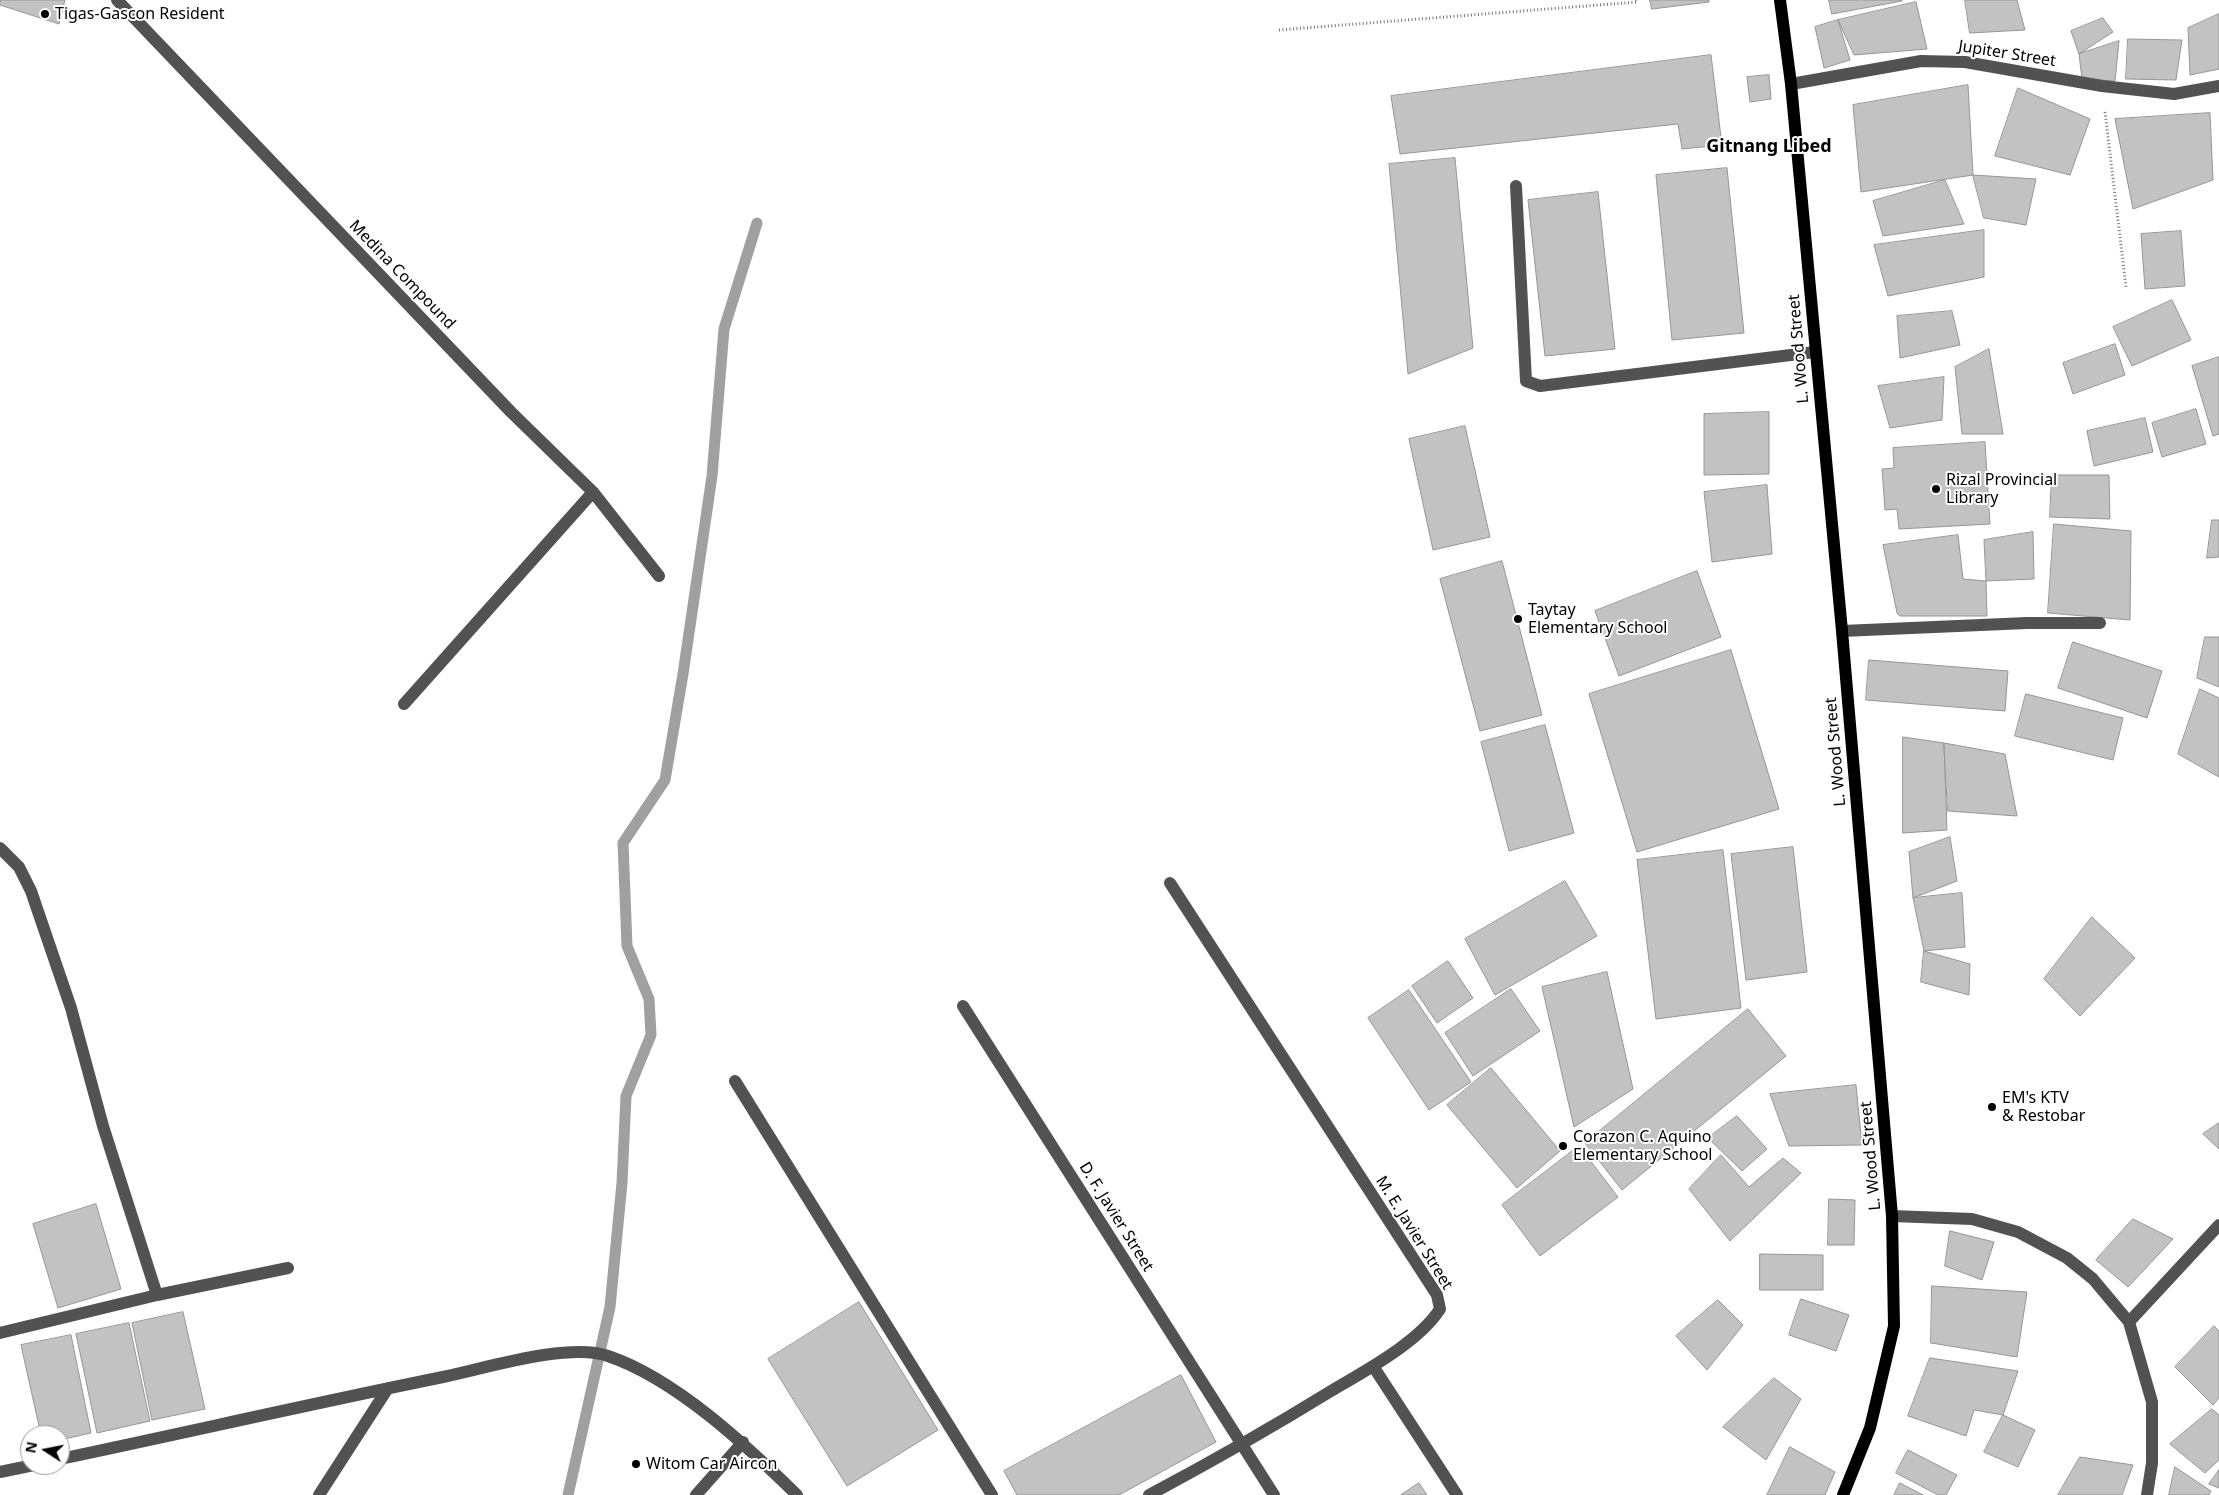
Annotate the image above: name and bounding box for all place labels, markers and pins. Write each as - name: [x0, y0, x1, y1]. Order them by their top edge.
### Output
- place label: Tigas-Gascon Resident: [55, 4, 225, 24]
- marker: Tigas-Gascon Resident: [39, 8, 51, 20]
- place label: Rizal Provincial Library: [1946, 470, 2057, 508]
- marker: Rizal Provincial Library: [1930, 483, 1942, 495]
- place label: Taytay Elementary School: [1528, 600, 1667, 638]
- marker: Taytay Elementary School: [1512, 613, 1524, 625]
- place label: EM's KTV & Restobar: [2002, 1088, 2085, 1126]
- marker: EM's KTV & Restobar: [1986, 1101, 1998, 1113]
- place label: Corazon C. Aquino Elementary School: [1573, 1127, 1712, 1165]
- marker: Corazon C. Aquino Elementary School: [1557, 1140, 1569, 1152]
- place label: Witom Car Aircon: [646, 1454, 777, 1474]
- marker: Witom Car Aircon: [630, 1458, 642, 1470]

